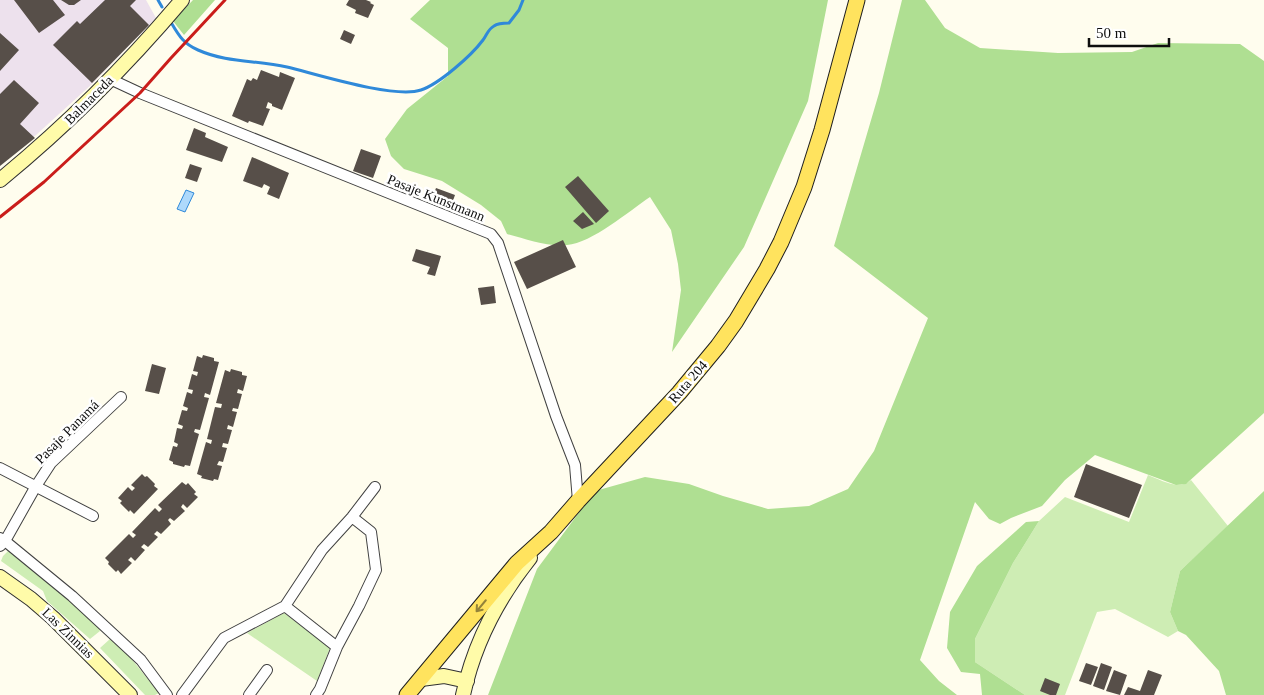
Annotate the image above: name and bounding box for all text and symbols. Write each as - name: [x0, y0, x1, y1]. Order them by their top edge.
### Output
- scale bar: [1089, 15, 1169, 47]
- text: 50 m: [1096, 25, 1127, 41]
- street label: Balmaceda: [62, 72, 117, 127]
- street label: Pasaje Kunstmann: [385, 172, 487, 224]
- street label: Ruta 204: [666, 358, 710, 406]
- street label: Pasaje Panamá: [32, 397, 102, 467]
- one-way arrow: [476, 599, 487, 612]
- street label: Las Zinnias: [39, 605, 97, 661]

